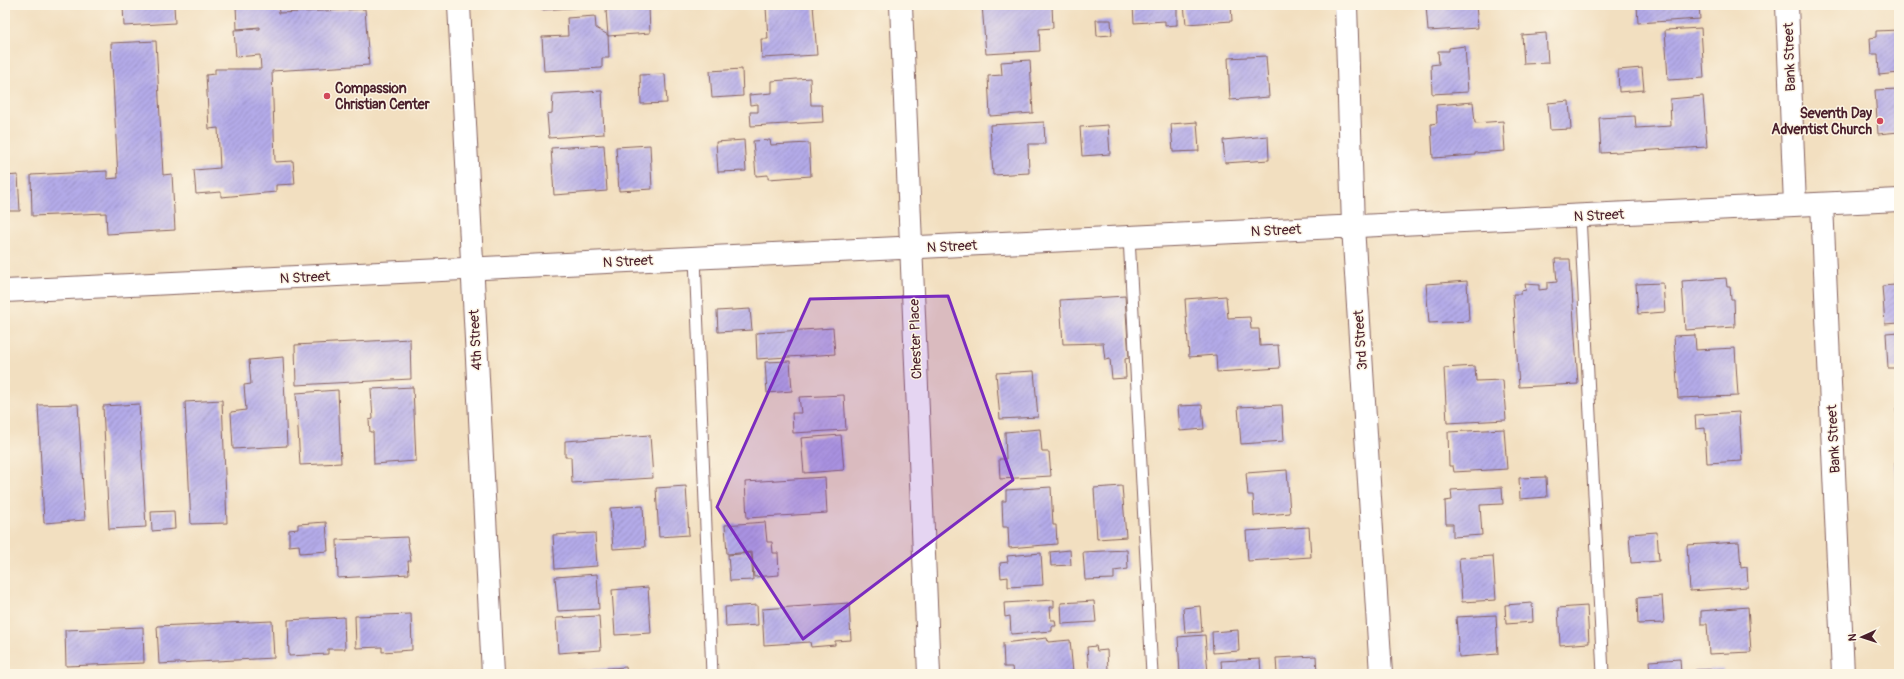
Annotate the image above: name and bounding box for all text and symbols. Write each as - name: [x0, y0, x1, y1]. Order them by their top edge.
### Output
- street label: Bank Street: [1780, 22, 1799, 92]
- place label: Compassion Christian Center: [335, 80, 431, 113]
- marker: Compassion Christian Center: [322, 91, 332, 101]
- place label: Seventh Day Adventist Church: [1771, 105, 1872, 138]
- marker: Seventh Day Adventist Church: [1875, 116, 1885, 126]
- street label: N Street: [1573, 206, 1625, 225]
- street label: N Street: [1250, 221, 1302, 240]
- street label: N Street: [926, 237, 978, 256]
- street label: N Street: [602, 252, 654, 271]
- street label: N Street: [279, 268, 331, 287]
- street label: Chester Place: [906, 298, 925, 380]
- street label: 4th Street: [465, 309, 486, 371]
- street label: 3rd Street: [1350, 309, 1371, 371]
- street label: Bank Street: [1823, 404, 1844, 474]
- north arrow: [1842, 617, 1882, 657]
- text: N: [1846, 633, 1859, 642]

